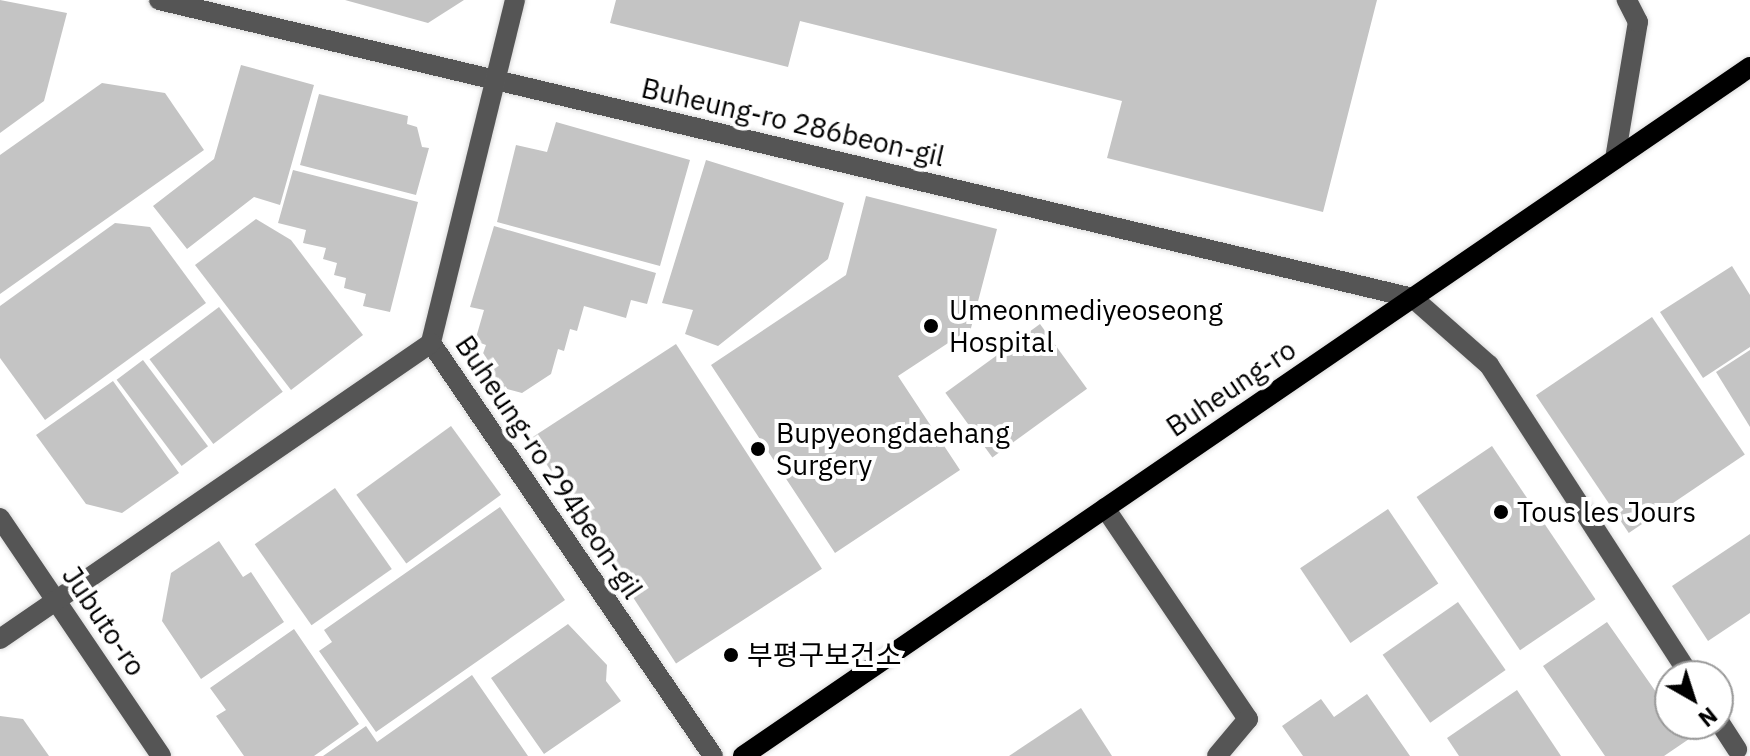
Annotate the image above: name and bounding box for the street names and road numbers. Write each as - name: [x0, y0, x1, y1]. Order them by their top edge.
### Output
- street label: Buheung-ro 286beon-gil: [638, 71, 948, 173]
- street label: Buheung-ro 294beon-gil: [448, 329, 650, 605]
- street label: Buheung-ro: [1160, 332, 1302, 444]
- street label: Jubuto-ro: [55, 560, 153, 682]

